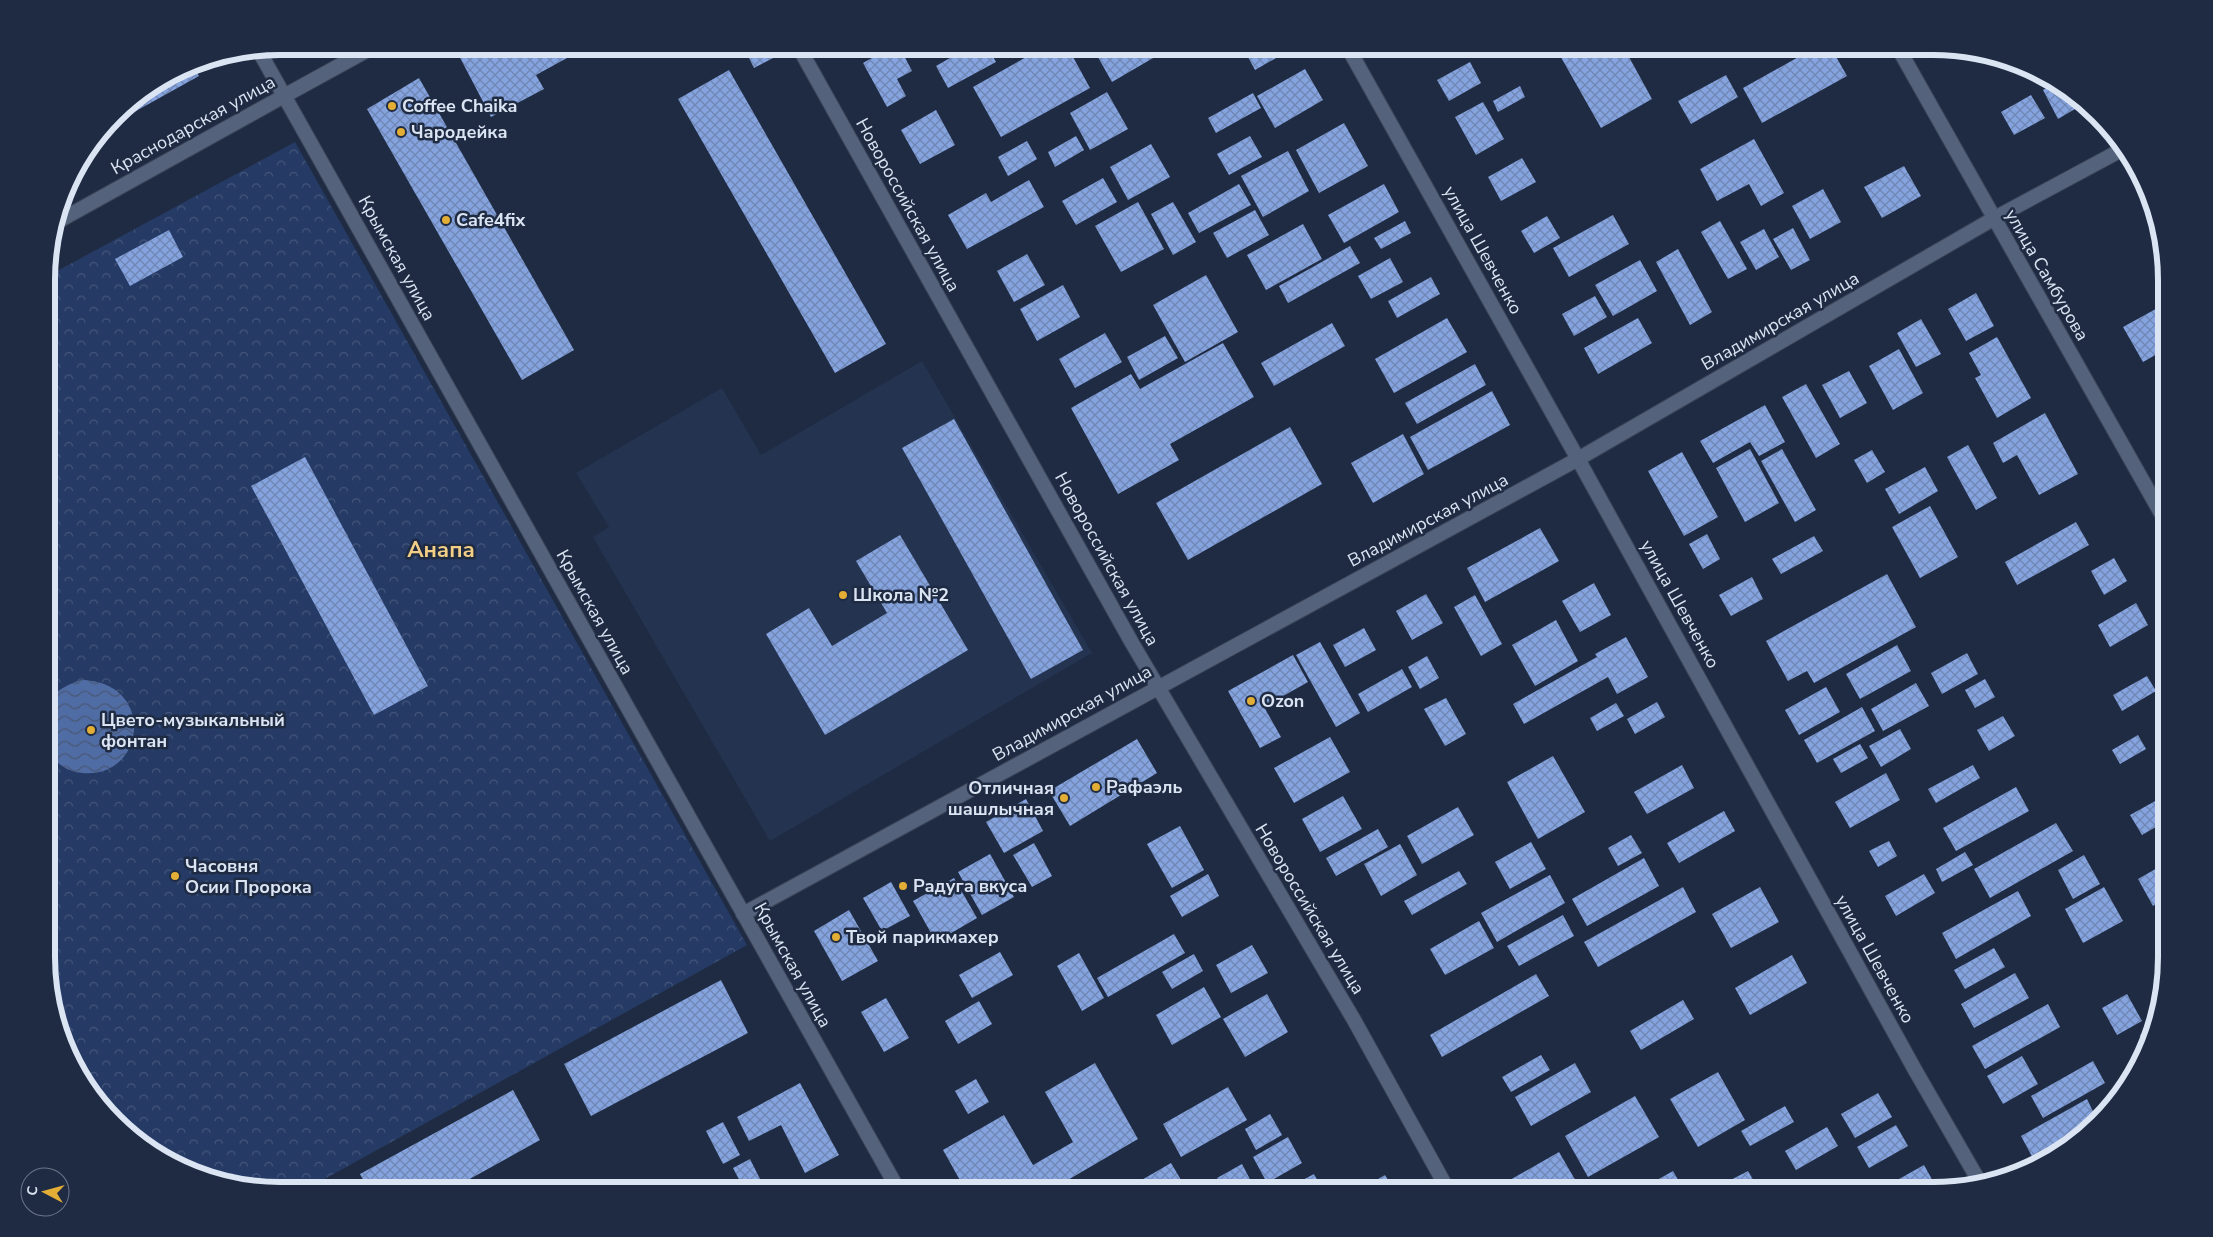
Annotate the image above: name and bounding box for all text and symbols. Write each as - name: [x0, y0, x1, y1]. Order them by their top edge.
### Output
- street label: Краснодарская улица: [107, 70, 279, 180]
- place label: Coffee Chaika: [402, 94, 517, 118]
- marker: Coffee Chaika: [386, 100, 398, 112]
- street label: Новороссийская улица: [850, 114, 966, 296]
- place label: Чародейка: [411, 120, 507, 144]
- marker: Чародейка: [395, 126, 407, 138]
- street label: улица Шевченко: [1438, 181, 1528, 319]
- street label: Крымская улица: [353, 191, 441, 325]
- street label: улица Самбурова: [2000, 205, 2094, 345]
- place label: Cafe4fix: [456, 208, 526, 232]
- marker: Cafe4fix: [440, 214, 452, 226]
- street label: Владимирская улица: [1697, 266, 1863, 376]
- street label: Владимирская улица: [1344, 467, 1512, 573]
- street label: Новороссийская улица: [1049, 468, 1165, 650]
- district label: Анапа: [407, 535, 475, 565]
- street label: улица Шевченко: [1635, 535, 1725, 673]
- street label: Крымская улица: [551, 545, 639, 679]
- place label: Школа №2: [853, 583, 949, 607]
- marker: Школа №2: [837, 589, 849, 601]
- street label: Владимирская улица: [988, 659, 1156, 767]
- place label: Ozon: [1261, 689, 1304, 713]
- marker: Ozon: [1245, 695, 1257, 707]
- place label: Цвето-музыкальный фонтан: [101, 708, 285, 753]
- marker: Цвето-музыкальный фонтан: [85, 724, 97, 736]
- place label: Рафаэль: [1106, 775, 1183, 799]
- place label: Отличная шашлычная: [948, 776, 1054, 821]
- marker: Рафаэль: [1090, 781, 1102, 793]
- marker: Отличная шашлычная: [1058, 792, 1070, 804]
- street label: Новороссийская улица: [1249, 819, 1371, 999]
- place label: Часовня Осии Пророка: [185, 854, 312, 899]
- marker: Часовня Осии Пророка: [169, 870, 181, 882]
- place label: Радуга вкуса: [913, 874, 1027, 898]
- marker: Радуга вкуса: [897, 880, 909, 892]
- street label: улица Шевченко: [1830, 890, 1920, 1028]
- street label: Крымская улица: [749, 898, 837, 1032]
- place label: Твой парикмахер: [846, 925, 999, 949]
- marker: Твой парикмахер: [830, 931, 842, 943]
- north arrow: [20, 1167, 70, 1217]
- text: С: [23, 1184, 43, 1196]

